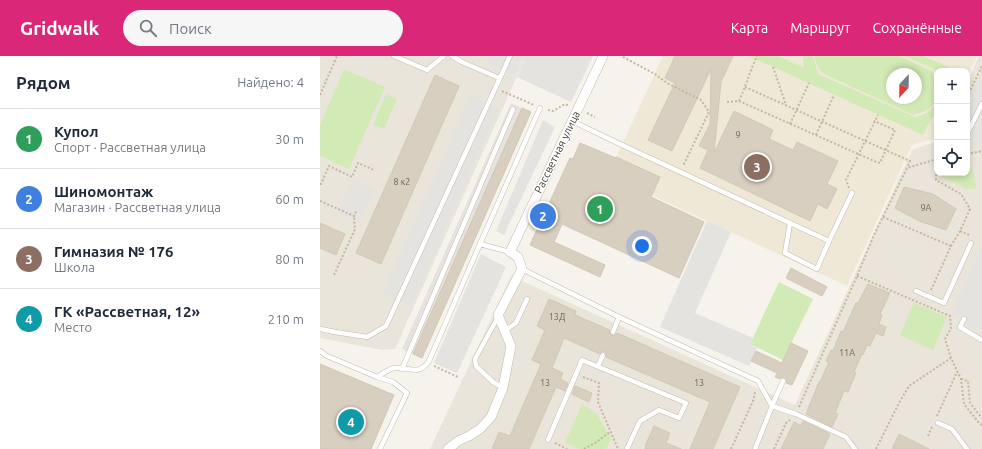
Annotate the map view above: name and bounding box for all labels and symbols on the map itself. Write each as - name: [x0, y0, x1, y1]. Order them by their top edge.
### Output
- north arrow: [886, 68, 922, 104]
- street label: Рассветная улица: [532, 109, 582, 195]
- house number: 9: [735, 130, 741, 140]
- pin: 3: [744, 152, 770, 182]
- house number: 8 к2: [394, 177, 410, 187]
- pin: 1: [587, 194, 613, 224]
- pin: 2: [530, 201, 556, 231]
- house number: 9А: [921, 203, 932, 213]
- your location: [632, 236, 652, 256]
- house number: 13Д: [549, 312, 565, 322]
- house number: 11А: [839, 348, 855, 358]
- house number: 13: [540, 378, 550, 388]
- house number: 13: [694, 378, 704, 388]
- pin: 4: [338, 407, 364, 437]

